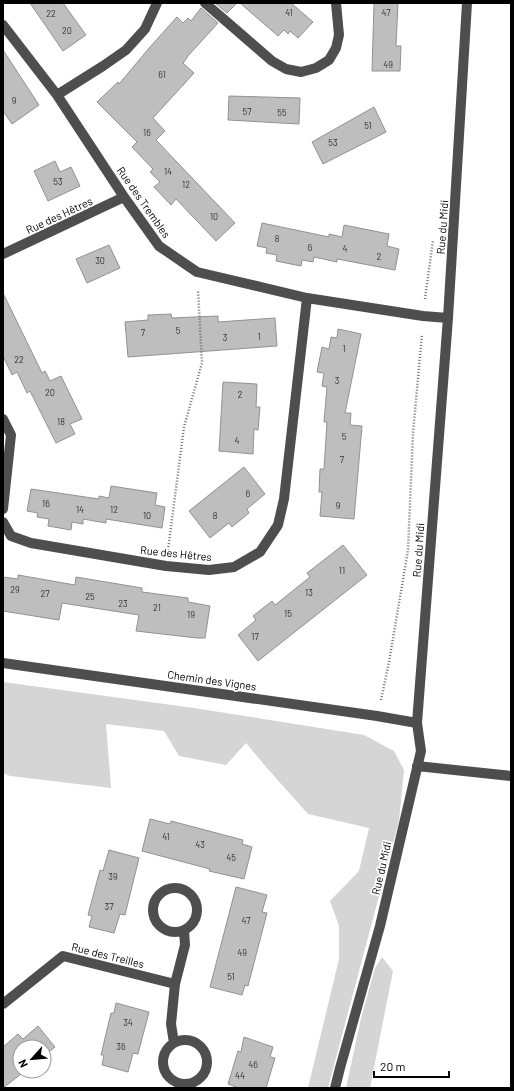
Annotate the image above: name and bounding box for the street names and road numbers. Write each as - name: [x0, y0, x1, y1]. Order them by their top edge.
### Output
- street label: Rue des Trembles: [115, 164, 173, 240]
- street label: Rue des Hêtres: [24, 194, 94, 236]
- street label: Rue du Midi: [434, 199, 450, 255]
- street label: Rue du Midi: [410, 522, 426, 578]
- street label: Rue des Hêtres: [140, 543, 212, 563]
- street label: Chemin des Vignes: [167, 667, 257, 693]
- street label: Rue du Midi: [369, 840, 393, 896]
- street label: Rue des Treilles: [70, 940, 146, 970]

